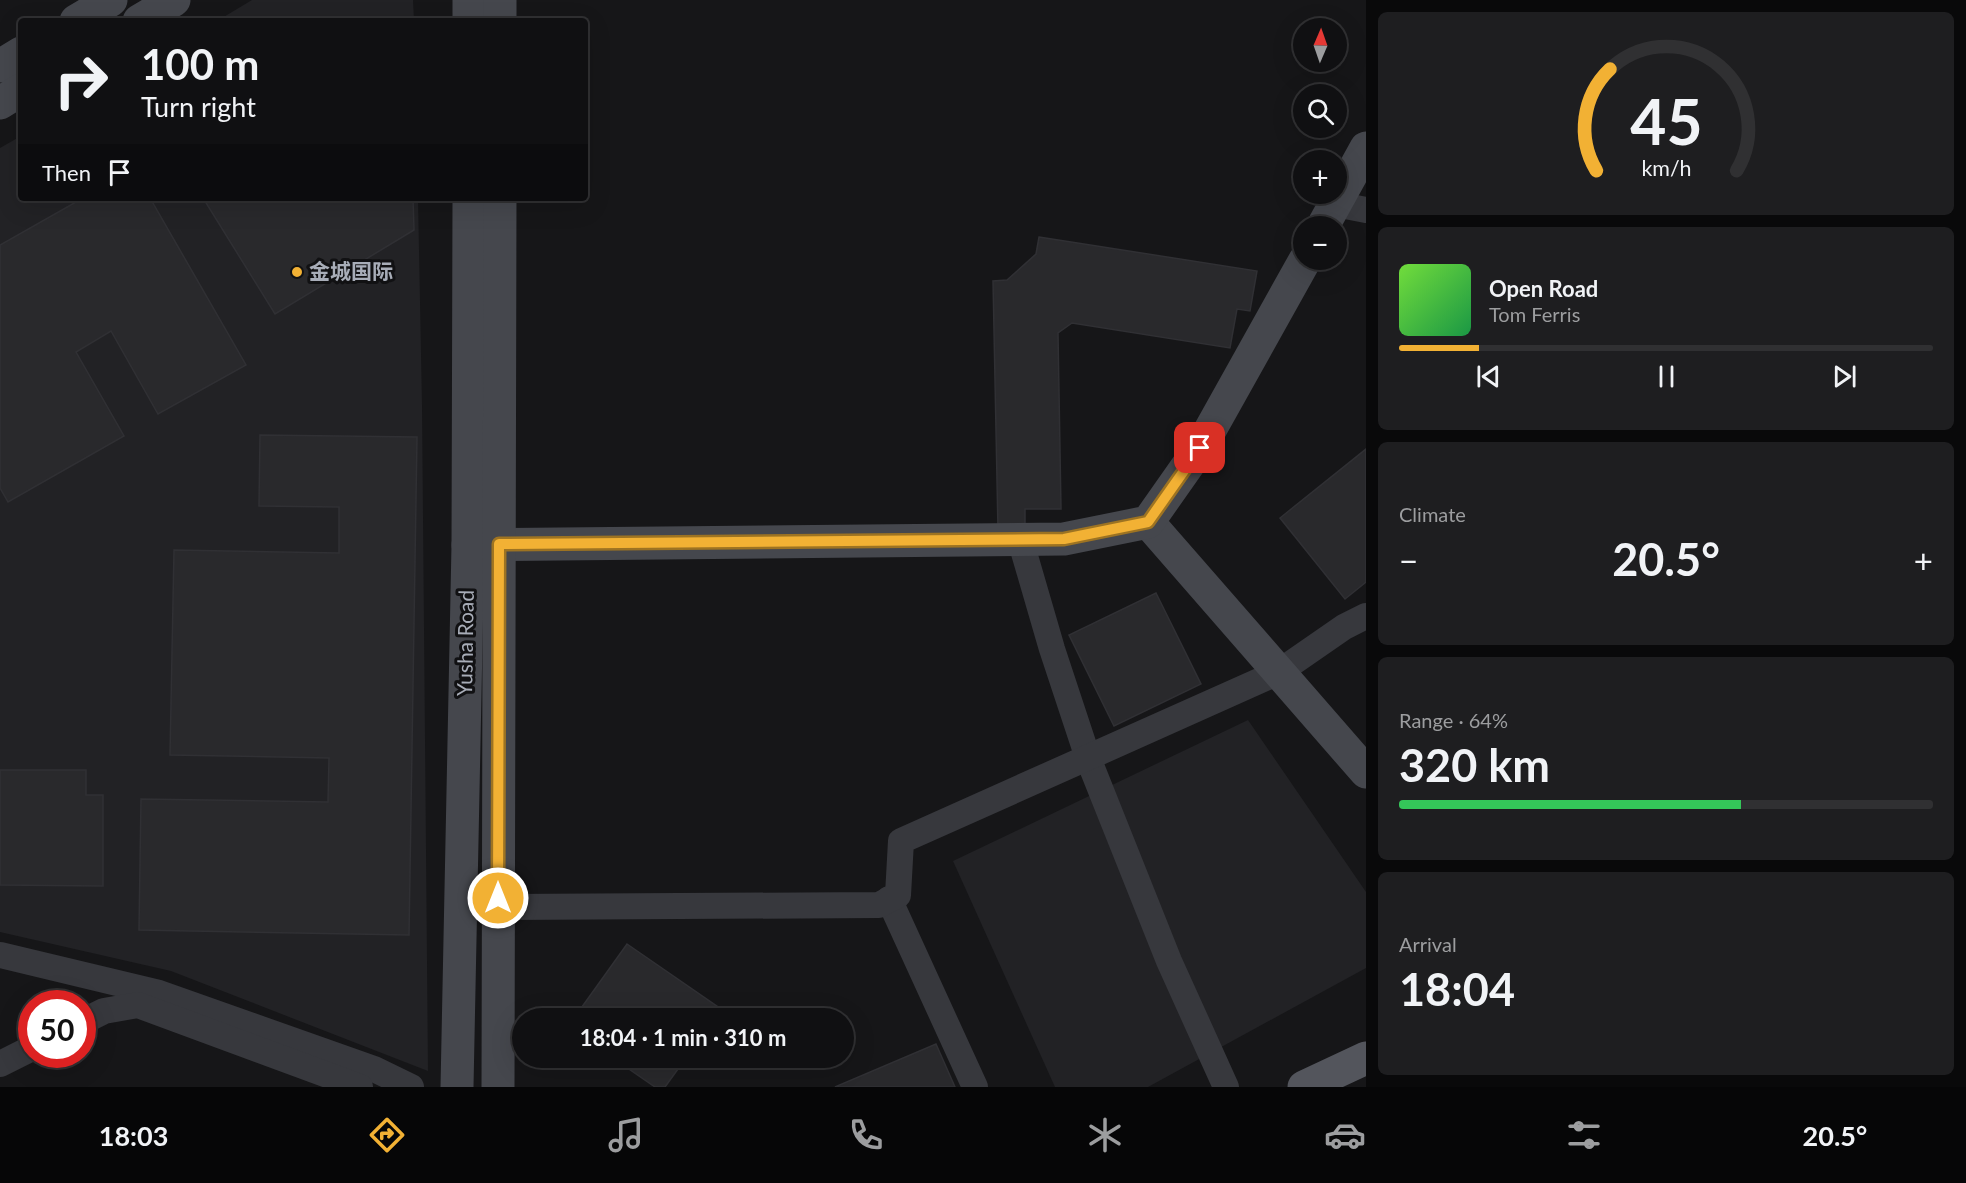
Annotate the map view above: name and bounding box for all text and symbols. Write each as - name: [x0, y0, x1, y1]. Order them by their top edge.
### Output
- north arrow: [1293, 18, 1347, 72]
- map controls: [1293, 18, 1347, 270]
- text: 100 m: [141, 39, 259, 89]
- icon: right: [42, 42, 120, 120]
- text: 45: [1630, 83, 1702, 158]
- button: search: [1293, 84, 1347, 138]
- text: Turn right: [141, 90, 256, 123]
- button: +: [1293, 150, 1347, 204]
- text: km/h: [1641, 155, 1691, 181]
- icon: arrive: [103, 156, 136, 189]
- text: Then: [42, 159, 91, 186]
- button: −: [1293, 216, 1347, 270]
- place label: 金城国际: [309, 258, 393, 283]
- marker: 金城国际: [290, 265, 304, 279]
- text: Open Road: [1489, 275, 1598, 302]
- text: Tom Ferris: [1489, 302, 1580, 326]
- icon: previous: [1472, 360, 1505, 393]
- icon: pause: [1650, 360, 1683, 393]
- icon: next: [1828, 360, 1861, 393]
- pin: [1174, 422, 1225, 473]
- icon: arrive: [1183, 431, 1216, 464]
- text: Climate: [1399, 502, 1466, 526]
- text: 20.5°: [1612, 532, 1720, 586]
- text: −: [1399, 540, 1418, 580]
- text: +: [1914, 540, 1933, 580]
- street label: Yusha Road: [451, 590, 478, 696]
- text: Range · 64%: [1399, 708, 1508, 732]
- text: 320 km: [1399, 738, 1550, 792]
- position arrow: [466, 866, 530, 930]
- text: Arrival: [1399, 932, 1457, 956]
- text: 18:04: [1399, 962, 1515, 1016]
- speed limit sign: 50: [18, 990, 96, 1068]
- text: 18:04 · 1 min · 310 m: [580, 1024, 786, 1051]
- icon: directions: [366, 1114, 408, 1156]
- icon: music: [605, 1114, 647, 1156]
- icon: phone: [845, 1114, 887, 1156]
- icon: climate: [1084, 1114, 1126, 1156]
- icon: car: [1324, 1114, 1366, 1156]
- icon: filters: [1563, 1114, 1605, 1156]
- text: 18:03: [99, 1119, 168, 1152]
- text: 20.5°: [1803, 1119, 1867, 1152]

